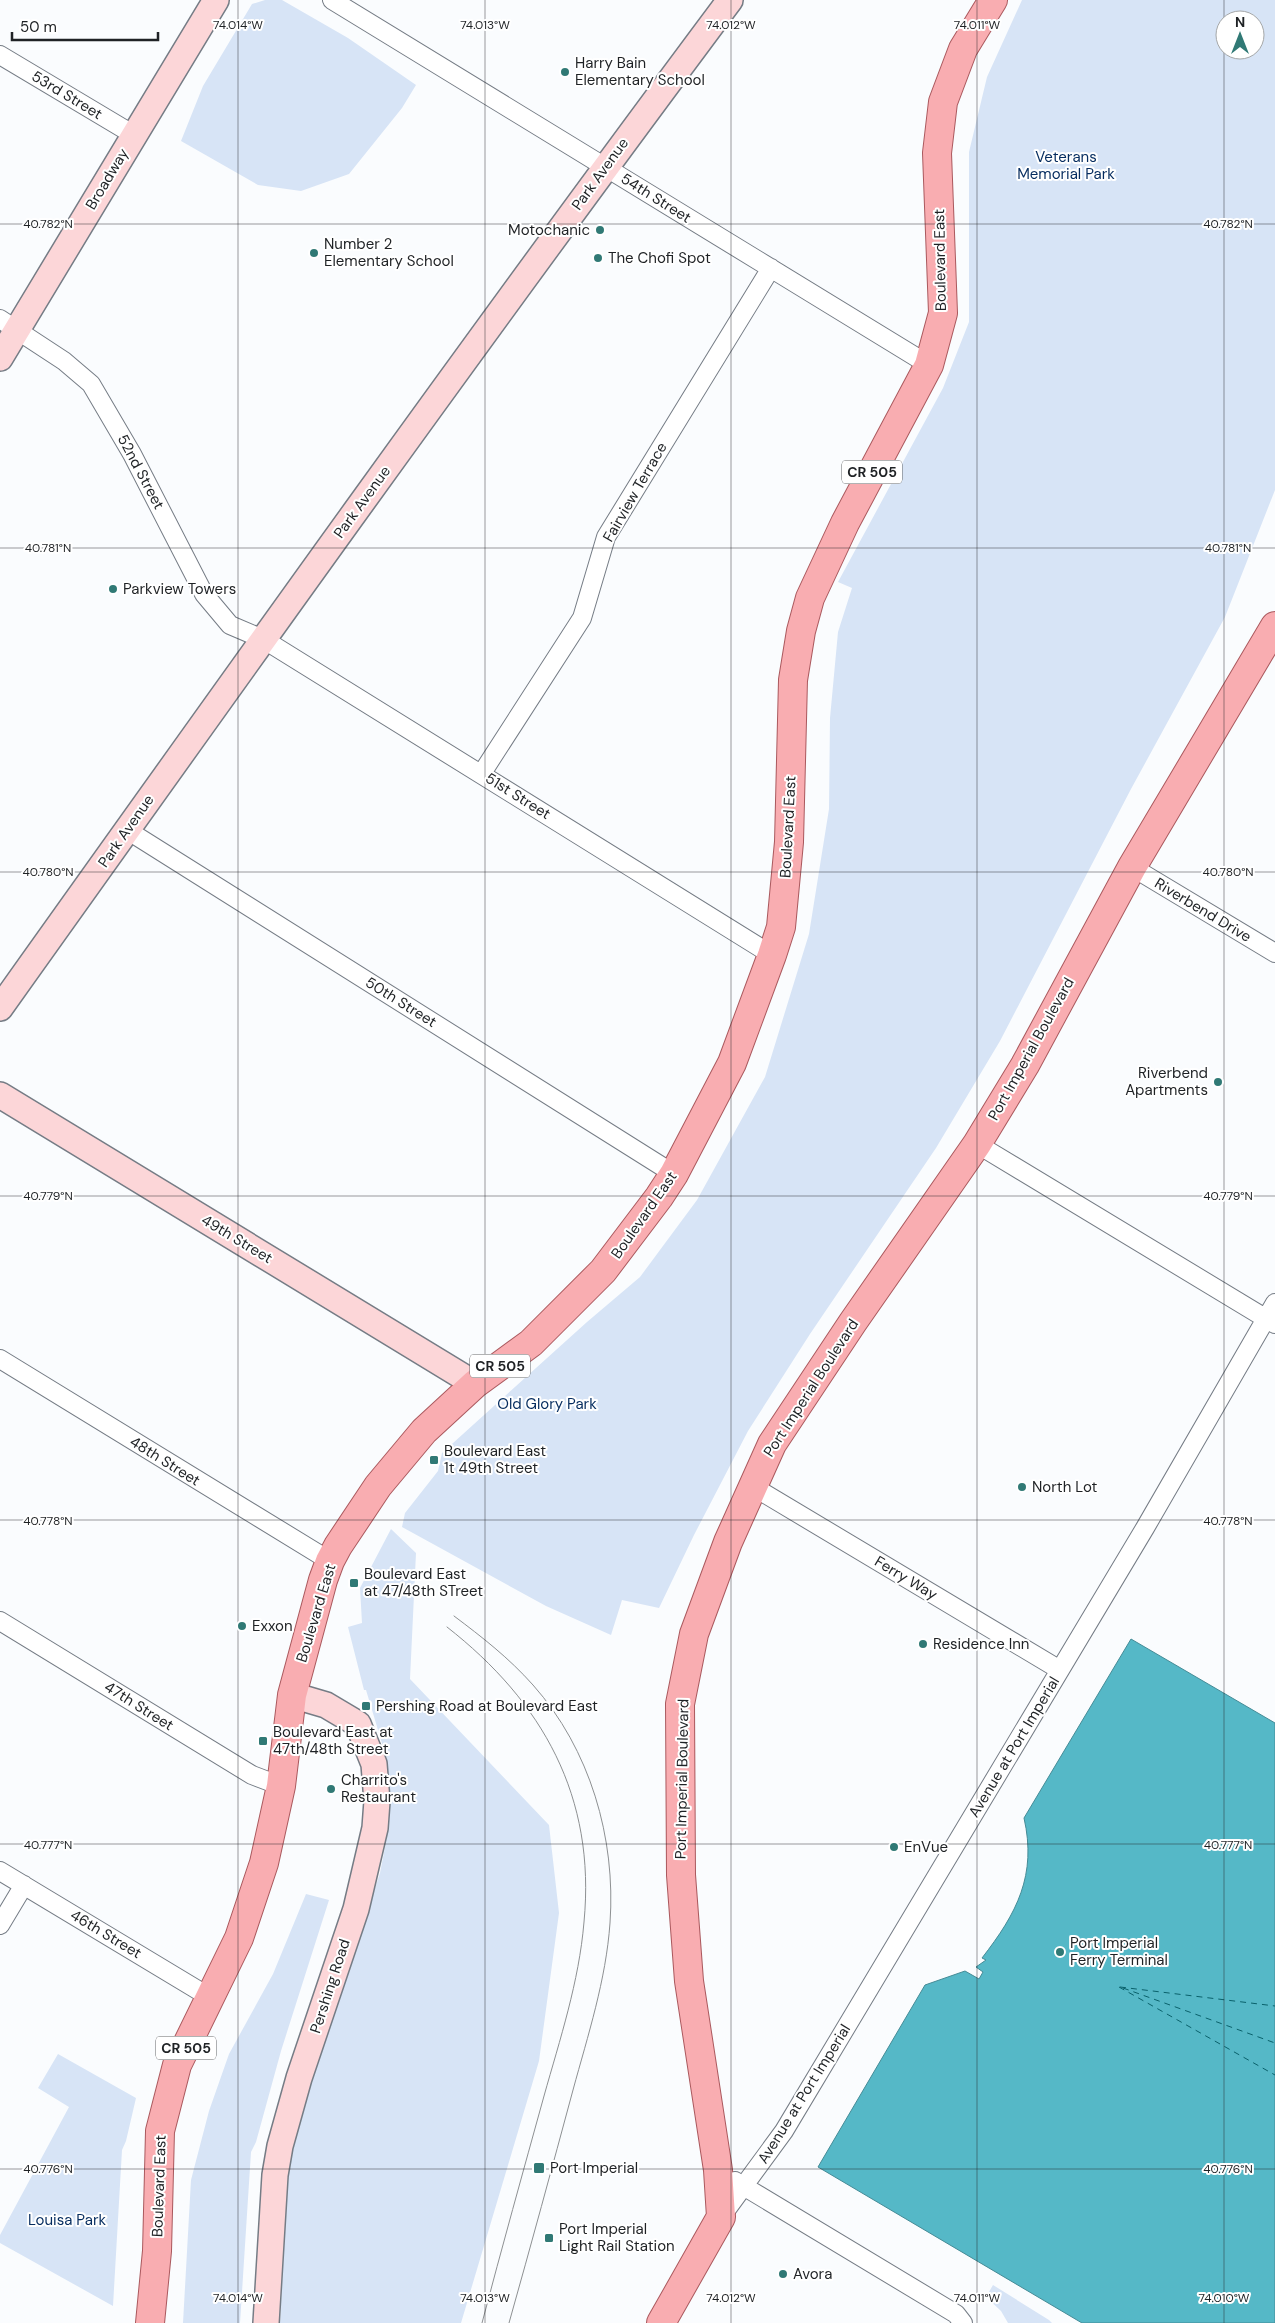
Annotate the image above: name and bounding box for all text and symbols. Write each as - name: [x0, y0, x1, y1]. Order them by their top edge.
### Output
- scale bar: [12, 10, 159, 42]
- north arrow: [1215, 10, 1265, 60]
- text: N: [1235, 13, 1245, 31]
- text: 50 m: [20, 17, 57, 37]
- text: 74.014°W: [213, 17, 263, 33]
- text: 74.013°W: [460, 17, 510, 33]
- text: 74.012°W: [706, 17, 756, 33]
- text: 74.011°W: [954, 17, 1001, 33]
- place label: Harry Bain Elementary School: [575, 53, 705, 90]
- street label: 53rd Street: [28, 66, 106, 124]
- marker: Harry Bain Elementary School: [559, 66, 571, 78]
- street label: Park Avenue: [567, 134, 633, 214]
- street label: Broadway: [81, 144, 133, 213]
- park label: Veterans Memorial Park: [1017, 147, 1115, 184]
- street label: 54th Street: [617, 169, 695, 228]
- street label: Boulevard East: [929, 209, 951, 311]
- text: 40.782°N: [23, 216, 73, 232]
- text: 40.782°N: [1203, 216, 1253, 232]
- place label: Motochanic: [508, 220, 590, 240]
- marker: Motochanic: [594, 224, 606, 236]
- place label: Number 2 Elementary School: [324, 234, 454, 271]
- marker: Number 2 Elementary School: [308, 247, 320, 259]
- place label: The Chofi Spot: [608, 248, 711, 268]
- marker: The Chofi Spot: [592, 252, 604, 264]
- street label: 52nd Street: [113, 431, 169, 513]
- street label: Fairview Terrace: [598, 439, 672, 545]
- road number: CR 505: [842, 461, 902, 484]
- street label: Park Avenue: [329, 462, 395, 542]
- text: 40.781°N: [25, 540, 71, 556]
- text: 40.781°N: [1205, 540, 1251, 556]
- place label: Parkview Towers: [123, 579, 236, 599]
- marker: Parkview Towers: [107, 583, 119, 595]
- street label: 51st Street: [482, 768, 555, 824]
- street label: Boulevard East: [775, 775, 801, 879]
- street label: Park Avenue: [94, 791, 158, 871]
- text: 40.780°N: [22, 864, 74, 880]
- text: 40.780°N: [1202, 864, 1254, 880]
- street label: Riverbend Drive: [1151, 873, 1255, 947]
- street label: 50th Street: [362, 972, 440, 1032]
- street label: Port Imperial Boulevard: [983, 974, 1079, 1124]
- place label: Riverbend Apartments: [1125, 1063, 1208, 1100]
- marker: Riverbend Apartments: [1212, 1076, 1224, 1088]
- street label: Boulevard East: [607, 1167, 682, 1263]
- text: 40.779°N: [23, 1188, 73, 1204]
- text: 40.779°N: [1203, 1188, 1253, 1204]
- street label: 49th Street: [198, 1210, 276, 1268]
- street label: Port Imperial Boulevard: [759, 1315, 863, 1461]
- road number: CR 505: [470, 1354, 530, 1378]
- park label: Old Glory Park: [497, 1394, 597, 1414]
- street label: 48th Street: [126, 1432, 204, 1491]
- place label: Boulevard East 1t 49th Street: [444, 1441, 546, 1478]
- marker: Boulevard East 1t 49th Street: [428, 1454, 440, 1466]
- place label: North Lot: [1032, 1477, 1097, 1497]
- marker: North Lot: [1016, 1481, 1028, 1493]
- text: 40.778°N: [23, 1513, 73, 1529]
- text: 40.778°N: [1203, 1513, 1253, 1529]
- street label: Ferry Way: [871, 1551, 942, 1605]
- street label: Boulevard East: [292, 1561, 341, 1665]
- place label: Boulevard East at 47/48th STreet: [364, 1564, 483, 1601]
- marker: Boulevard East at 47/48th STreet: [348, 1577, 360, 1589]
- place label: Exxon: [252, 1616, 293, 1636]
- marker: Exxon: [236, 1620, 248, 1632]
- place label: Residence Inn: [933, 1634, 1029, 1654]
- marker: Residence Inn: [917, 1638, 929, 1650]
- street label: Avenue at Port Imperial: [964, 1673, 1064, 1821]
- street label: 47th Street: [101, 1677, 178, 1735]
- place label: Pershing Road at Boulevard East: [376, 1696, 598, 1716]
- street label: Port Imperial Boulevard: [671, 1699, 693, 1859]
- marker: Pershing Road at Boulevard East: [360, 1700, 372, 1712]
- place label: Boulevard East at 47th/48th Street: [273, 1722, 393, 1759]
- marker: Boulevard East at 47th/48th Street: [257, 1735, 269, 1747]
- place label: Charrito's Restaurant: [341, 1770, 416, 1807]
- marker: Charrito's Restaurant: [325, 1783, 337, 1795]
- text: 40.777°N: [24, 1837, 72, 1853]
- place label: EnVue: [904, 1837, 948, 1857]
- text: 40.777°N: [1204, 1837, 1252, 1853]
- marker: EnVue: [888, 1841, 900, 1853]
- street label: 46th Street: [67, 1905, 145, 1963]
- place label: Port Imperial Ferry Terminal: [1070, 1933, 1168, 1970]
- street label: Pershing Road: [305, 1936, 355, 2036]
- marker: Port Imperial Ferry Terminal: [1054, 1946, 1066, 1958]
- street label: Avenue at Port Imperial: [753, 2021, 855, 2167]
- road number: CR 505: [156, 2036, 216, 2060]
- street label: Boulevard East: [147, 2134, 171, 2237]
- place label: Port Imperial: [550, 2158, 638, 2178]
- text: 40.776°N: [23, 2161, 73, 2177]
- marker: Port Imperial: [532, 2161, 546, 2175]
- text: 40.776°N: [1203, 2161, 1253, 2177]
- park label: Louisa Park: [28, 2210, 106, 2230]
- place label: Port Imperial Light Rail Station: [559, 2219, 675, 2256]
- marker: Port Imperial Light Rail Station: [543, 2232, 555, 2244]
- place label: Avora: [793, 2264, 832, 2284]
- marker: Avora: [777, 2268, 789, 2280]
- text: 74.014°W: [213, 2290, 263, 2306]
- text: 74.013°W: [460, 2290, 510, 2306]
- text: 74.012°W: [706, 2290, 756, 2306]
- text: 74.011°W: [954, 2290, 1001, 2306]
- text: 74.010°W: [1199, 2290, 1250, 2306]

